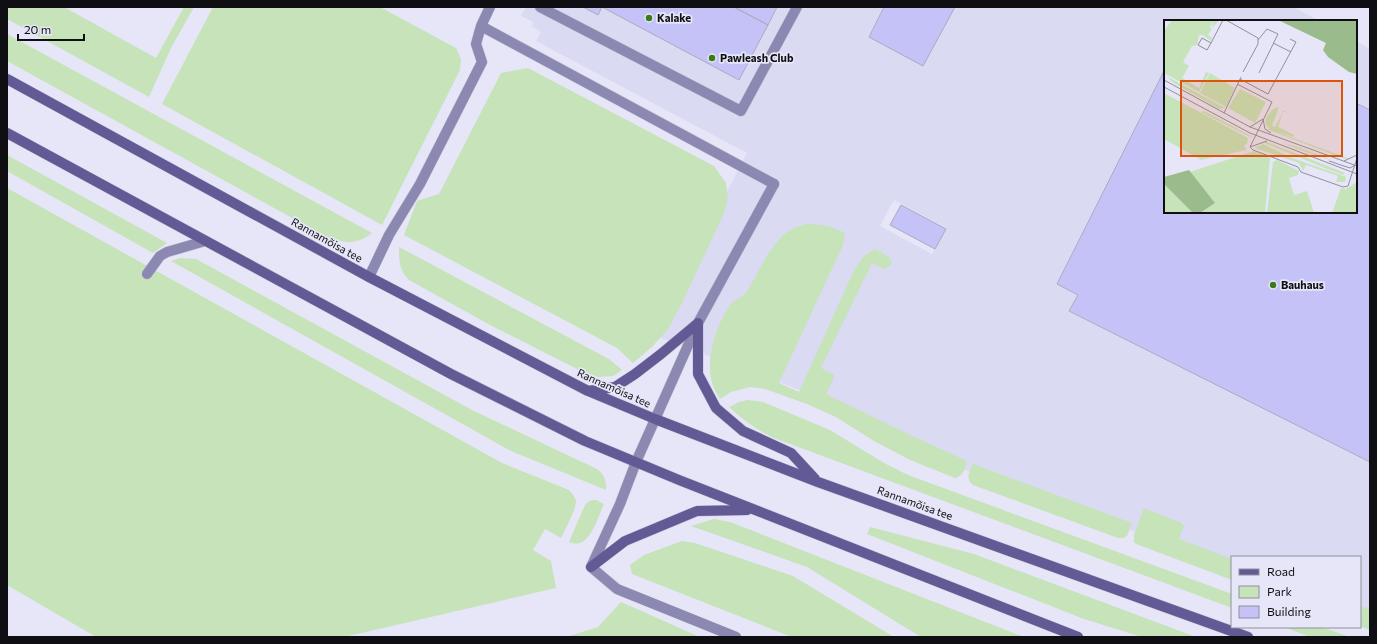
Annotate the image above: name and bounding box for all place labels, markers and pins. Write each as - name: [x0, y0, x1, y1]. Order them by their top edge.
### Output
- place label: Kalake: [657, 11, 691, 24]
- marker: Kalake: [644, 13, 654, 23]
- place label: Pawleash Club: [720, 51, 794, 64]
- marker: Pawleash Club: [707, 53, 717, 63]
- place label: Bauhaus: [1281, 278, 1324, 291]
- marker: Bauhaus: [1268, 280, 1278, 290]

